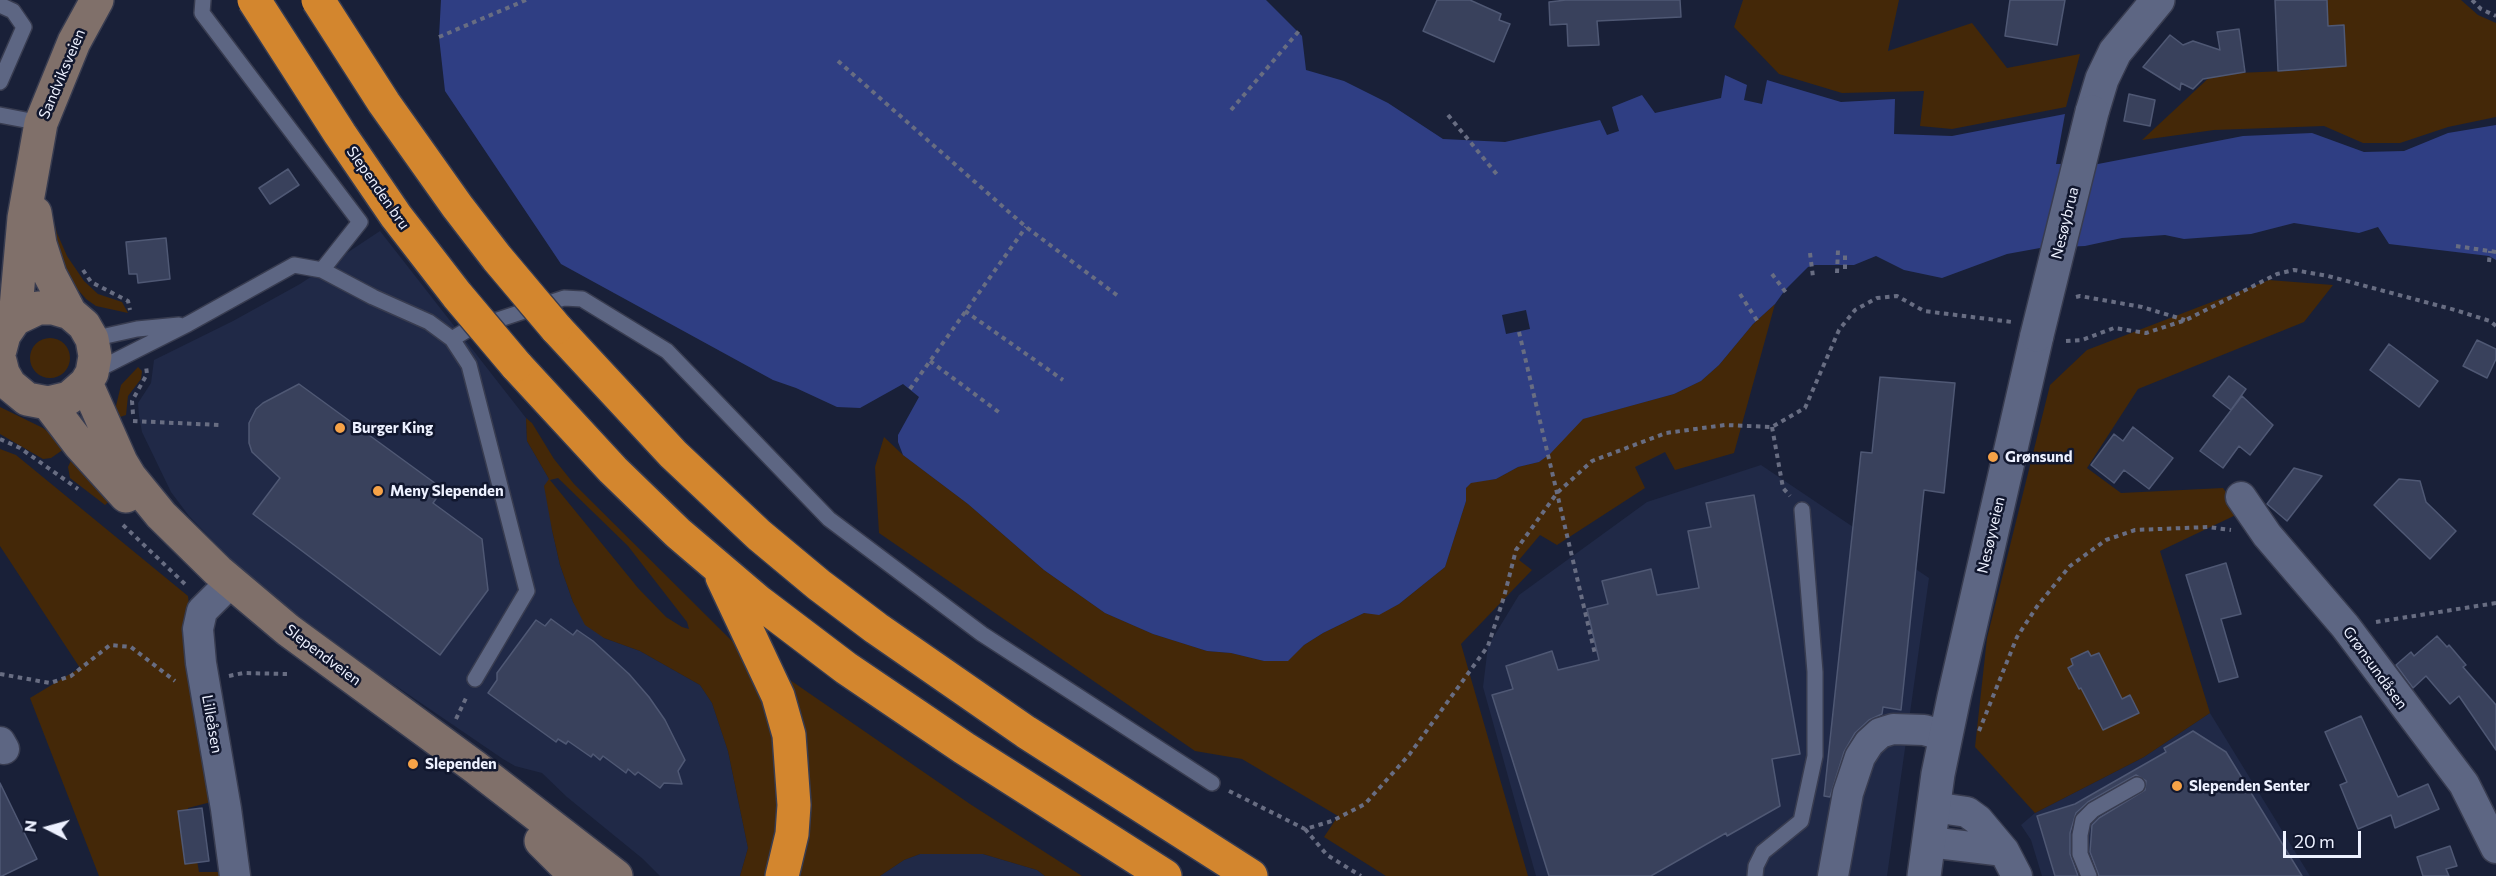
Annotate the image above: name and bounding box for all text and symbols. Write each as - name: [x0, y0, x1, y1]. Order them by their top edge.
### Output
- street label: Sandviksveien: [35, 26, 89, 122]
- street label: Slependen bru: [343, 143, 413, 233]
- street label: Nesøybrua: [2047, 185, 2083, 261]
- place label: Burger King: [352, 419, 433, 437]
- marker: Burger King: [333, 421, 347, 435]
- place label: Grønsund: [2005, 448, 2073, 466]
- marker: Grønsund: [1986, 450, 2000, 464]
- place label: Meny Slependen: [390, 482, 504, 500]
- marker: Meny Slependen: [371, 484, 385, 498]
- street label: Nesøyveien: [1973, 495, 2009, 575]
- street label: Slependveien: [282, 621, 364, 689]
- street label: Grønsundåsen: [2339, 623, 2411, 713]
- street label: Lilleåsen: [198, 693, 226, 755]
- place label: Slependen: [425, 755, 497, 773]
- marker: Slependen: [406, 757, 420, 771]
- place label: Slependen Senter: [2189, 777, 2310, 795]
- marker: Slependen Senter: [2170, 779, 2184, 793]
- north arrow: [18, 798, 78, 858]
- text: N: [20, 819, 40, 833]
- scale bar: [2286, 819, 2364, 857]
- text: 20 m: [2294, 830, 2335, 852]

